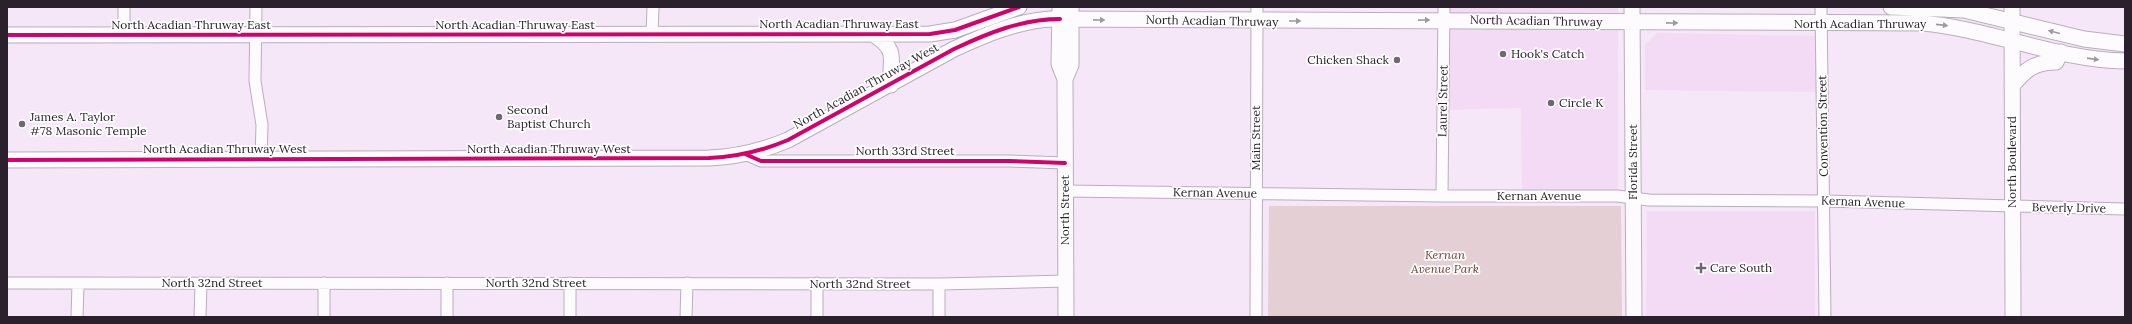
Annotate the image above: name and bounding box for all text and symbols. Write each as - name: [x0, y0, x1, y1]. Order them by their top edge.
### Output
- street label: North Acadian Thruway: [1146, 12, 1279, 29]
- street label: North Acadian Thruway: [1470, 12, 1603, 29]
- street label: North Acadian Thruway East: [759, 16, 919, 31]
- street label: North Acadian Thruway: [1794, 16, 1927, 31]
- street label: North Acadian Thruway East: [111, 17, 271, 32]
- street label: North Acadian Thruway East: [435, 17, 595, 32]
- one-way arrow: [1093, 17, 1106, 23]
- one-way arrow: [1418, 17, 1431, 23]
- one-way arrow: [1289, 18, 1302, 24]
- one-way arrow: [1666, 20, 1679, 26]
- one-way arrow: [1936, 22, 1948, 29]
- one-way arrow: [2048, 28, 2060, 34]
- street label: North Acadian Thruway West: [790, 39, 941, 132]
- place label: Hook's Catch: [1511, 46, 1585, 61]
- marker: Hook's Catch: [1498, 49, 1508, 59]
- place label: Chicken Shack: [1307, 52, 1390, 67]
- marker: Chicken Shack: [1392, 55, 1402, 65]
- one-way arrow: [2087, 56, 2099, 62]
- street label: Laurel Street: [1434, 64, 1451, 137]
- street label: Convention Street: [1814, 75, 1831, 177]
- place label: Circle K: [1559, 95, 1604, 110]
- marker: Circle K: [1546, 98, 1556, 108]
- place label: Second Baptist Church: [507, 102, 591, 131]
- street label: Main Street: [1248, 105, 1263, 171]
- place label: James A. Taylor #78 Masonic Temple: [29, 109, 147, 138]
- marker: Second Baptist Church: [494, 112, 504, 122]
- street label: North Boulevard: [2004, 116, 2019, 208]
- marker: James A. Taylor #78 Masonic Temple: [17, 119, 27, 129]
- street label: Florida Street: [1625, 124, 1640, 200]
- street label: North Acadian Thruway West: [143, 141, 307, 156]
- street label: North Acadian Thruway West: [467, 141, 631, 156]
- street label: North 33rd Street: [855, 143, 955, 158]
- street label: North Street: [1057, 174, 1072, 245]
- street label: Kernan Avenue: [1173, 184, 1258, 201]
- street label: Kernan Avenue: [1497, 188, 1582, 203]
- street label: Kernan Avenue: [1821, 193, 1906, 210]
- street label: Beverly Drive: [2032, 199, 2107, 216]
- park label: Kernan Avenue Park: [1410, 247, 1479, 276]
- place label: Care South: [1710, 260, 1772, 275]
- marker: Care South: [1695, 262, 1707, 274]
- street label: North 32nd Street: [161, 275, 263, 290]
- street label: North 32nd Street: [485, 275, 587, 290]
- street label: North 32nd Street: [809, 276, 911, 291]

